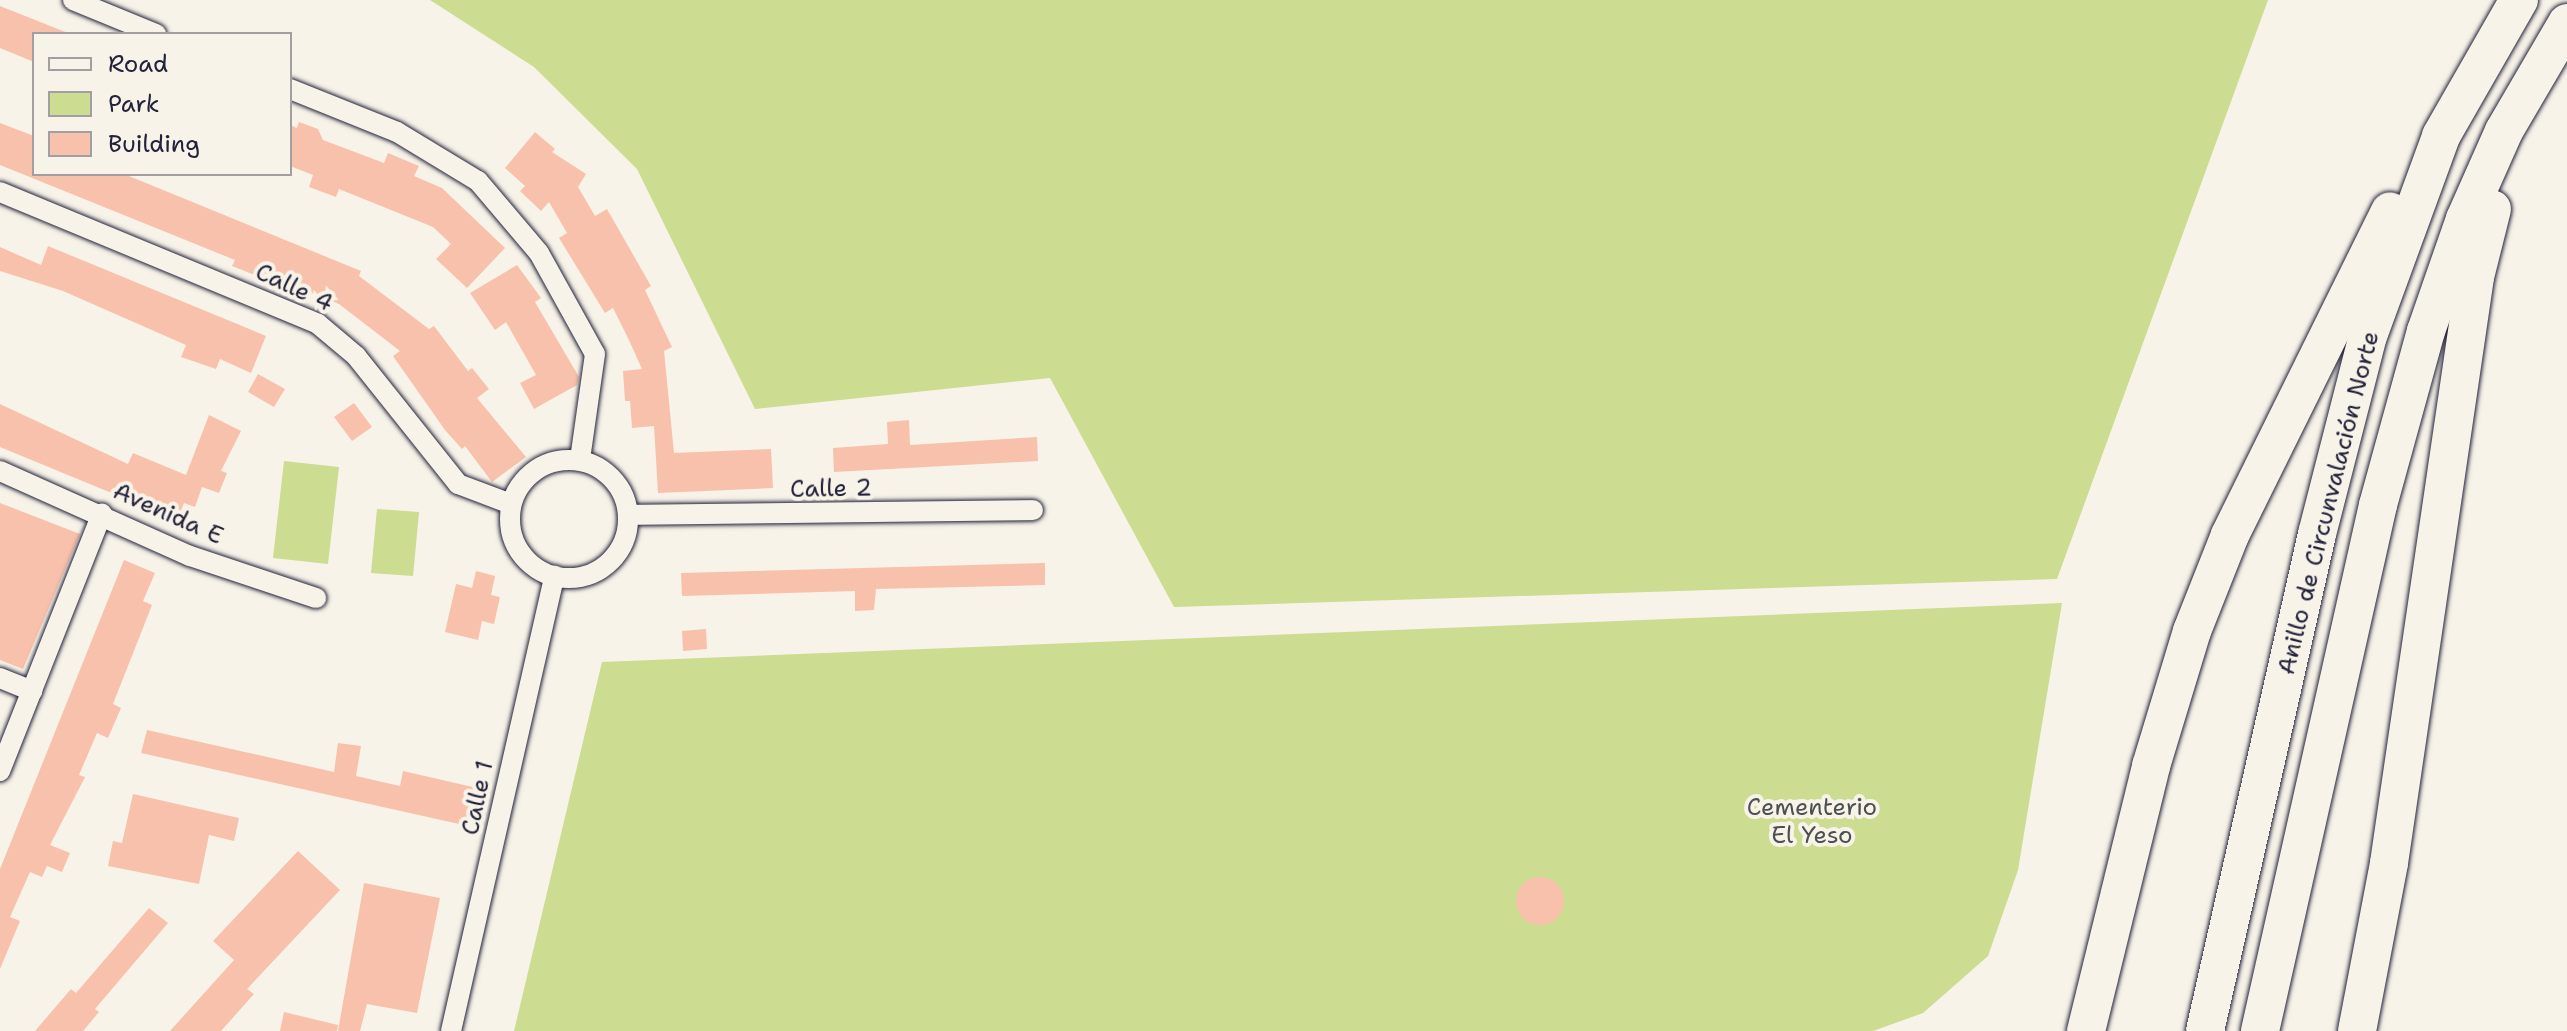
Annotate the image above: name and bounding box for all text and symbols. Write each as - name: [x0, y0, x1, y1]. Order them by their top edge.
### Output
- legend: [32, 32, 292, 176]
- text: Road: [108, 48, 168, 80]
- text: Park: [108, 88, 160, 120]
- text: Building: [108, 128, 200, 160]
- street label: Calle 4: [251, 258, 337, 318]
- street label: Anillo de Circunvalación Norte: [2272, 328, 2386, 678]
- street label: Calle 2: [790, 474, 872, 504]
- street label: Avenida E: [109, 477, 227, 551]
- street label: Calle 1: [456, 758, 500, 838]
- park label: Cementerio El Yeso: [1747, 794, 1877, 850]

